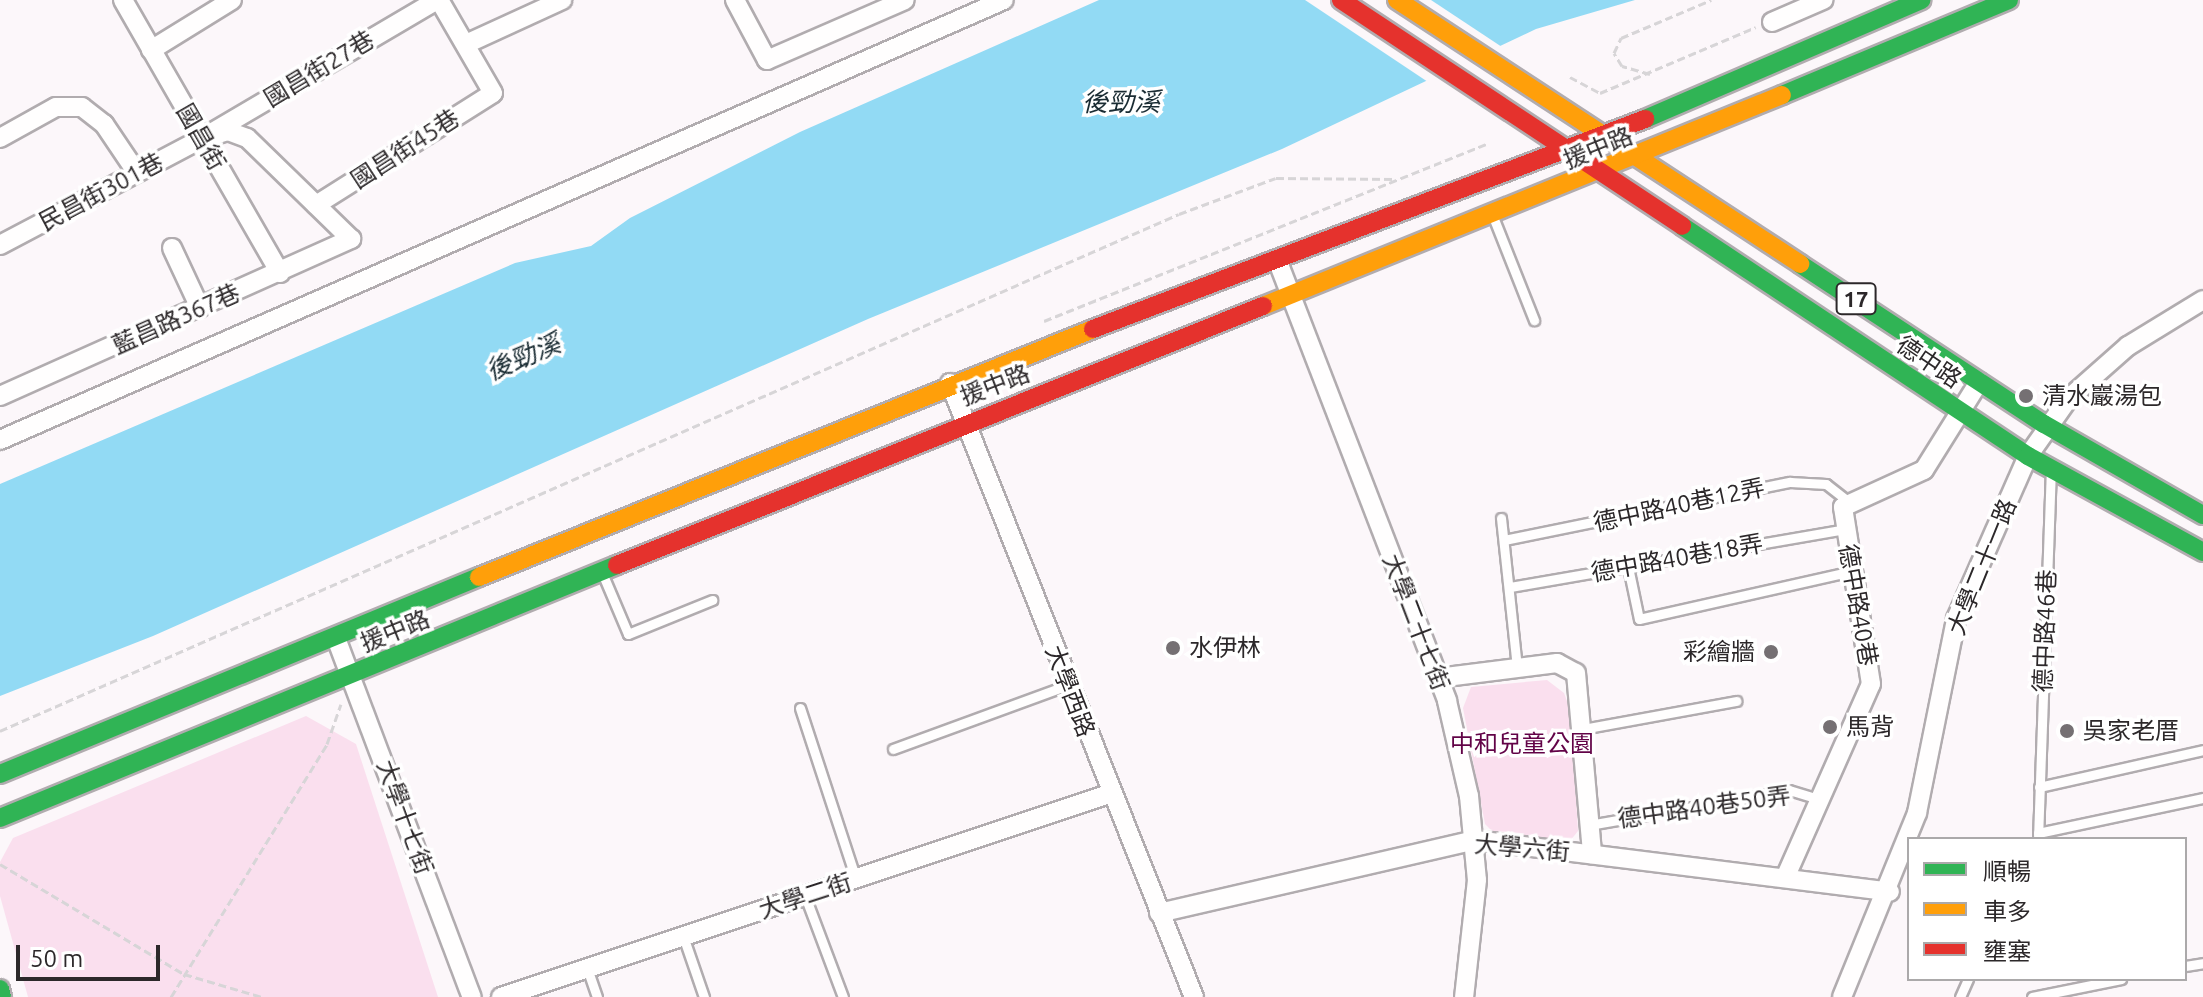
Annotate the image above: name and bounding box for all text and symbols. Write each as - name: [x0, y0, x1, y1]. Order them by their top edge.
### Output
- street label: 國昌街27巷: [259, 25, 379, 113]
- water label: 後勁溪: [1082, 86, 1160, 118]
- street label: 國昌街: [171, 99, 231, 175]
- street label: 國昌街45巷: [346, 103, 464, 195]
- street label: 援中路: [1559, 121, 1637, 175]
- street label: 民昌街301巷: [34, 147, 168, 237]
- street label: 藍昌路367巷: [108, 278, 244, 360]
- road number: 17: [1834, 281, 1878, 317]
- water label: 後勁溪: [481, 327, 565, 387]
- street label: 德中路: [1891, 330, 1967, 394]
- street label: 援中路: [956, 359, 1034, 411]
- place label: 清水巖湯包: [2042, 382, 2162, 410]
- marker: 清水巖湯包: [2017, 387, 2035, 405]
- street label: 德中路40巷12弄: [1591, 473, 1767, 537]
- street label: 大學二十一路: [1942, 495, 2022, 639]
- street label: 德中路40巷18弄: [1589, 529, 1765, 587]
- street label: 德中路40巷: [1833, 542, 1883, 668]
- street label: 大學二十七街: [1377, 550, 1455, 694]
- street label: 德中路46巷: [2028, 569, 2062, 693]
- street label: 援中路: [356, 604, 434, 658]
- place label: 水伊林: [1189, 634, 1261, 662]
- place label: 彩繪牆: [1683, 638, 1755, 666]
- marker: 水伊林: [1164, 639, 1182, 657]
- street label: 大學西路: [1039, 641, 1101, 741]
- marker: 彩繪牆: [1762, 643, 1780, 661]
- place label: 馬背: [1846, 713, 1894, 741]
- place label: 吳家老厝: [2083, 717, 2179, 745]
- marker: 馬背: [1821, 718, 1839, 736]
- marker: 吳家老厝: [2058, 722, 2076, 740]
- park label: 中和兒童公園: [1450, 730, 1594, 758]
- street label: 大學十七街: [371, 756, 439, 878]
- street label: 德中路40巷50弄: [1616, 781, 1792, 833]
- street label: 大學六街: [1473, 829, 1571, 867]
- legend: [1907, 837, 2187, 981]
- text: 順暢: [1983, 858, 2031, 885]
- street label: 大學二街: [755, 867, 855, 925]
- text: 車多: [1983, 898, 2031, 925]
- scale bar: [20, 929, 164, 979]
- text: 壅塞: [1983, 938, 2031, 965]
- text: 50 m: [30, 945, 83, 972]

